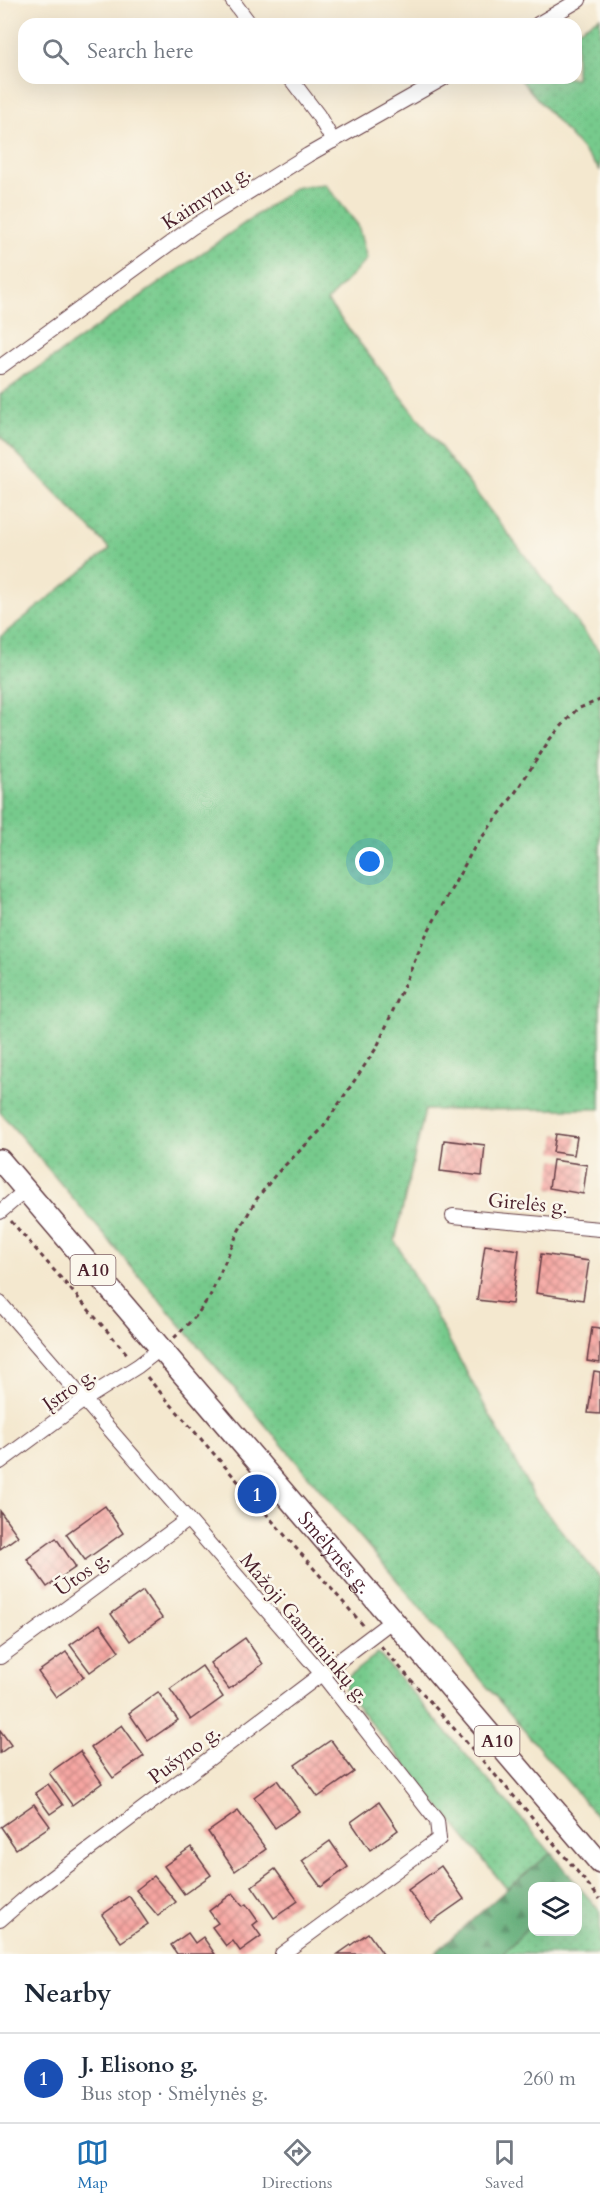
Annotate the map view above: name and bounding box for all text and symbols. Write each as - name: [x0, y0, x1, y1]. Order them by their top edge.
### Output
- search box: [18, 18, 582, 84]
- icon: search: [39, 35, 72, 68]
- text: Search here: [87, 36, 194, 66]
- street label: Kaimynų g.: [157, 159, 256, 236]
- your location: [355, 847, 384, 876]
- street label: Girelės g.: [487, 1187, 569, 1220]
- road number: A10: [70, 1255, 116, 1285]
- street label: Įstro g.: [37, 1361, 101, 1418]
- pin: 1: [238, 1472, 276, 1516]
- street label: Smėlynės g.: [292, 1506, 377, 1600]
- street label: Ūtos g.: [49, 1544, 115, 1602]
- street label: Mažoji Gamtininkų g.: [234, 1547, 376, 1709]
- street label: Pušyno g.: [143, 1718, 226, 1790]
- road number: A10: [474, 1726, 520, 1756]
- map controls: [528, 1882, 582, 1936]
- button: layers: [528, 1882, 582, 1936]
- text: Nearby: [24, 1976, 112, 2011]
- text: J. Elisono g.: [81, 2050, 198, 2080]
- text: 1: [38, 2065, 49, 2092]
- text: 260 m: [523, 2065, 576, 2092]
- text: Bus stop · Smėlynės g.: [81, 2080, 268, 2107]
- tab: Map: [76, 2136, 109, 2194]
- tab: Directions: [262, 2136, 332, 2194]
- tab: Saved: [485, 2136, 524, 2194]

